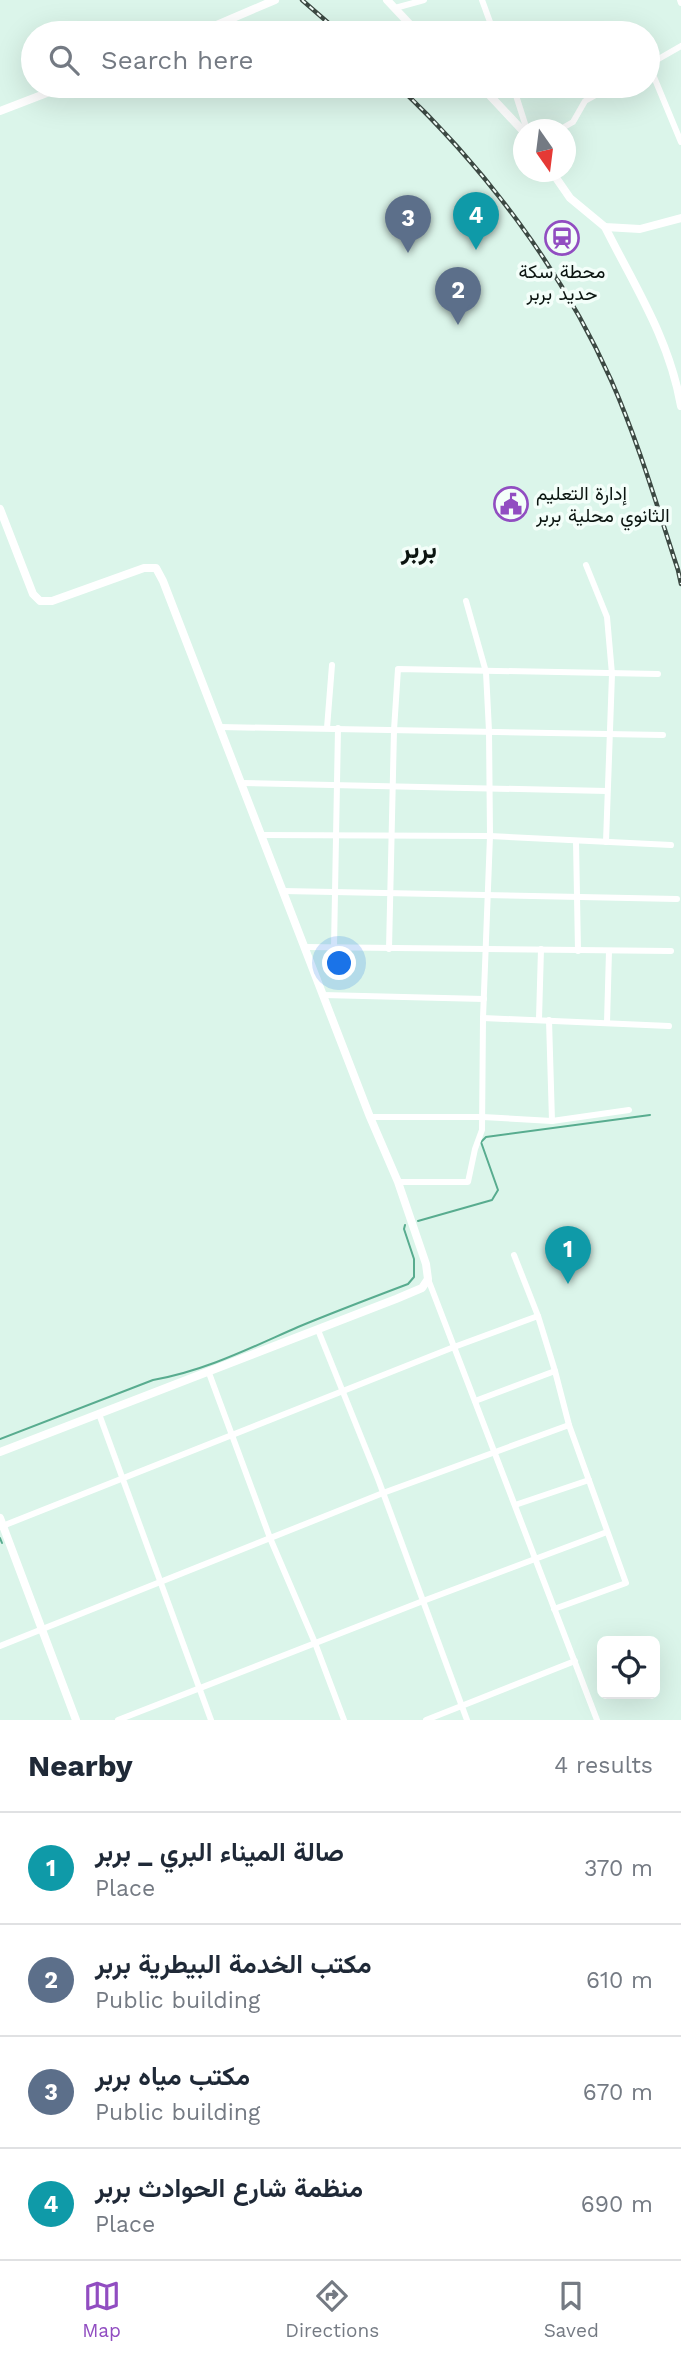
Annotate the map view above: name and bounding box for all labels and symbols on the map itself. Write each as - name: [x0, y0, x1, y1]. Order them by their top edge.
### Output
- north arrow: [513, 119, 576, 182]
- pin: 4: [453, 192, 499, 250]
- pin: 3: [385, 195, 431, 253]
- station icon: محطة سكة حديد بربر: [543, 219, 581, 257]
- place label: محطة سكة حديد بربر: [519, 260, 605, 305]
- pin: 2: [435, 267, 481, 325]
- place label: إدارة التعليم الثانوي محلية بربر: [535, 482, 670, 531]
- public building icon: إدارة التعليم الثانوي محلية بربر: [492, 485, 530, 523]
- district label: بربر: [400, 534, 437, 565]
- your location: [322, 946, 356, 980]
- pin: 1: [545, 1226, 591, 1284]

